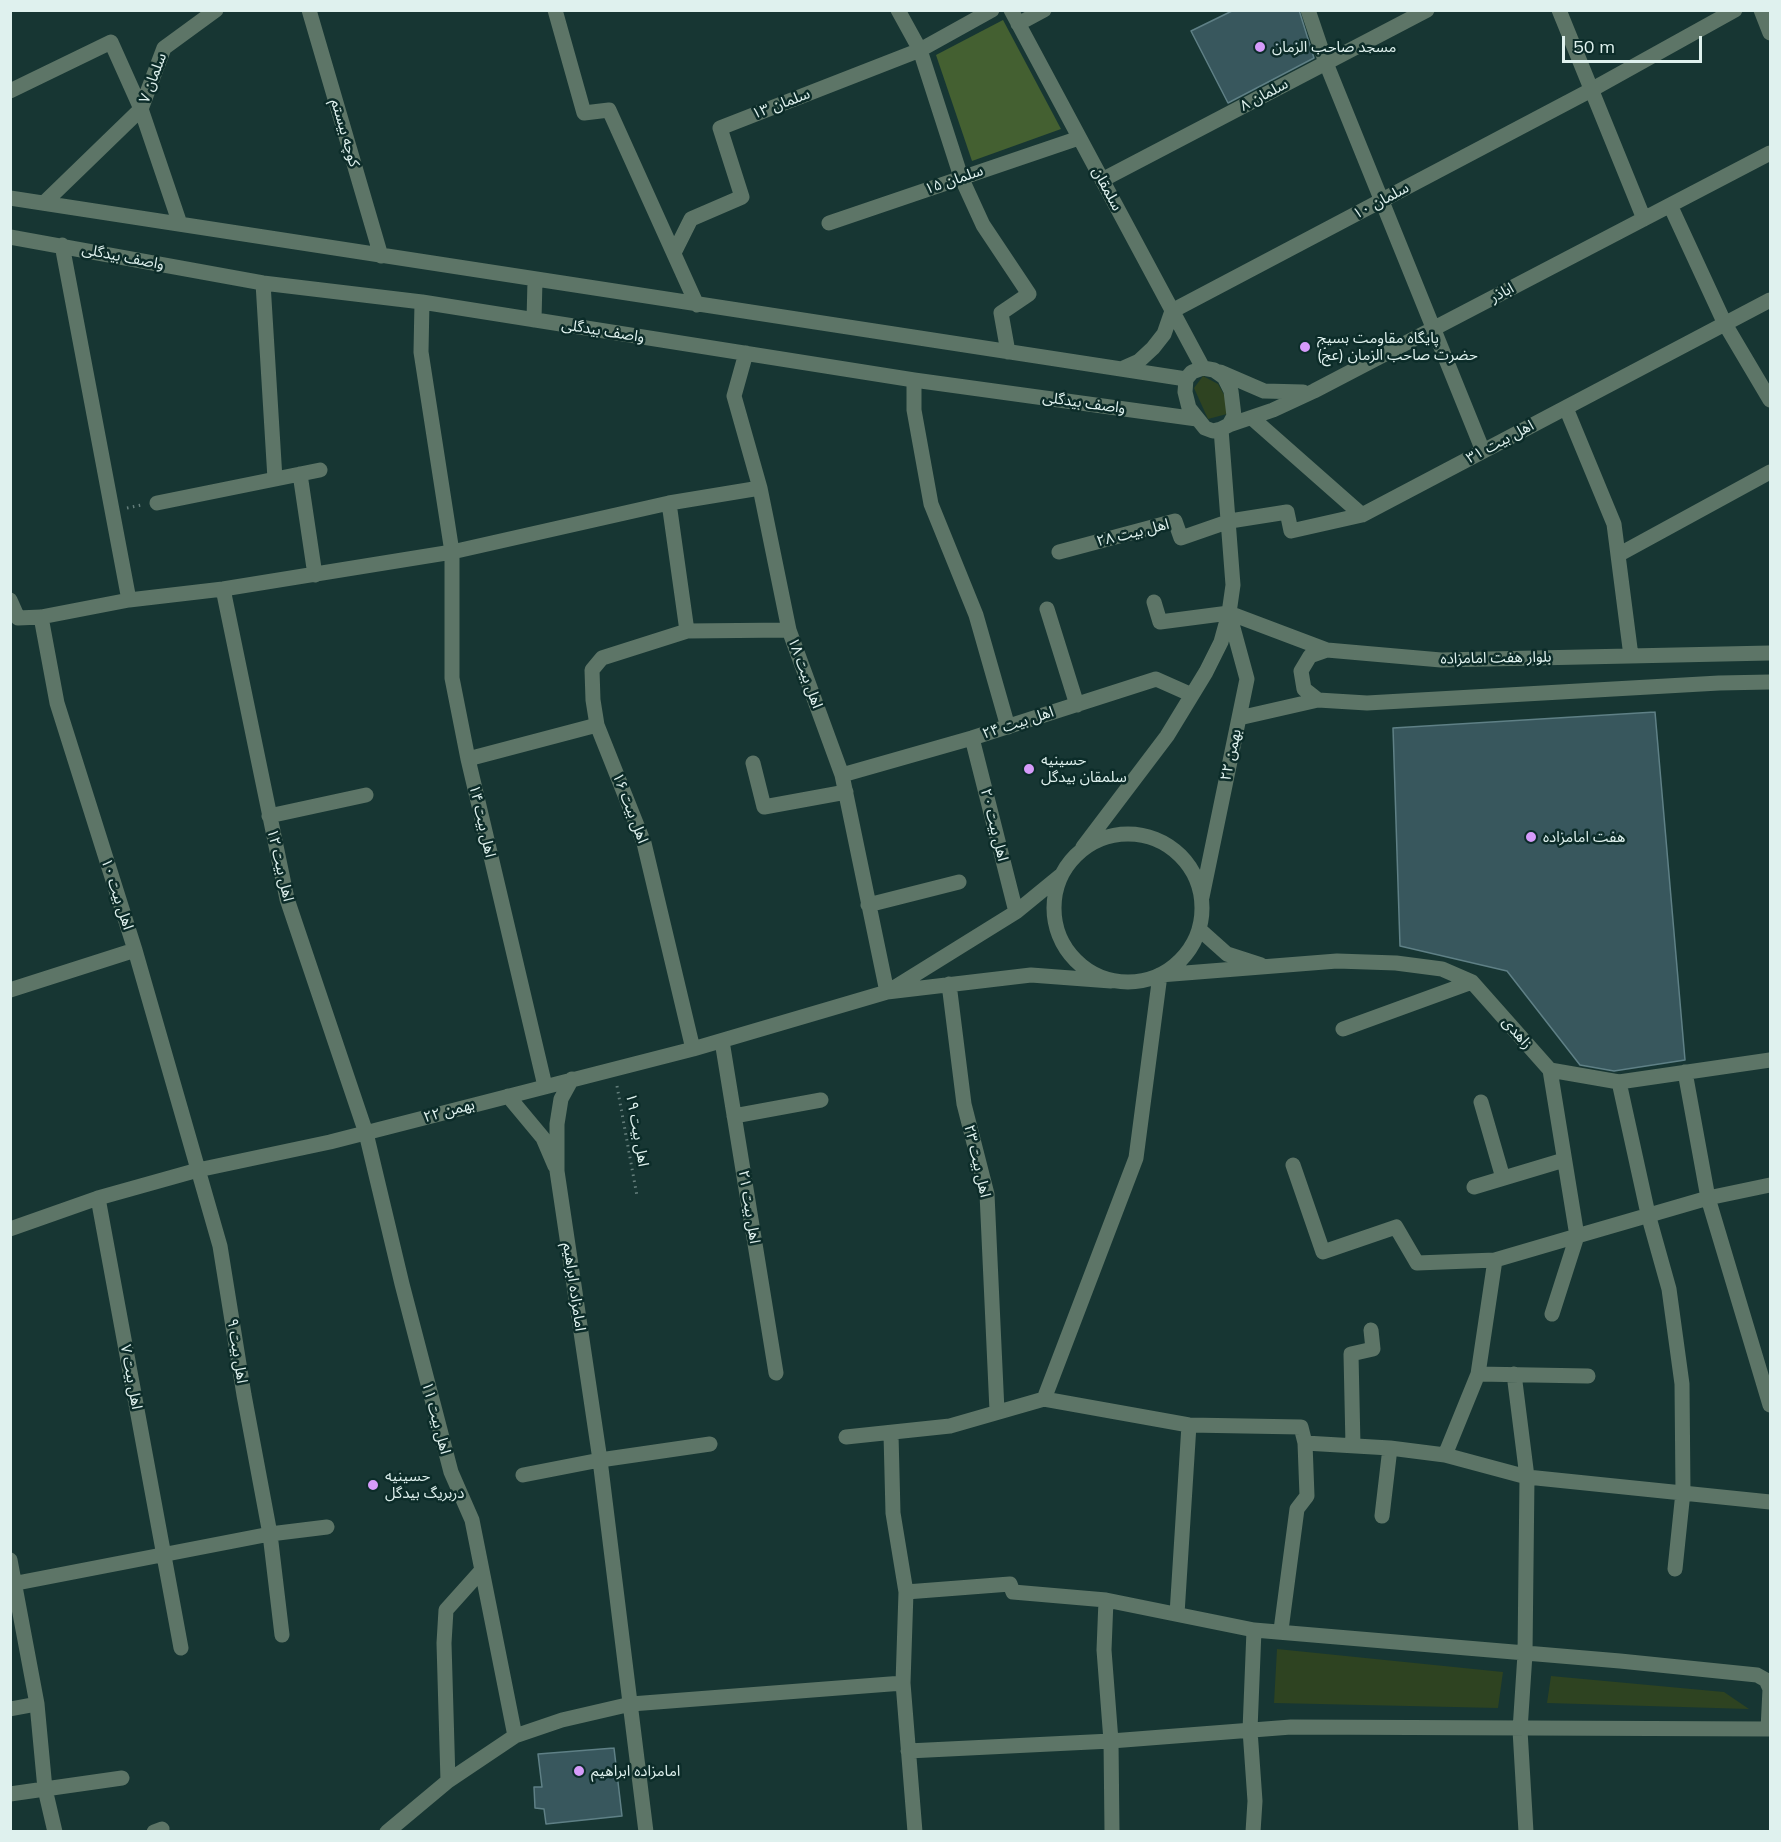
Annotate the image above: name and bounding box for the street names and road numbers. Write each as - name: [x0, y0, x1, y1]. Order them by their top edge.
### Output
- street label: سلمان ۷: [135, 50, 171, 106]
- street label: سلمان ۸: [1237, 75, 1291, 115]
- street label: سلمان ۱۳: [749, 85, 813, 123]
- street label: کوچه بیستم: [327, 97, 363, 169]
- street label: سلمان ۱۵: [922, 162, 986, 198]
- street label: سلمقان: [1088, 164, 1126, 214]
- street label: سلمان ۱۰: [1350, 179, 1412, 223]
- street label: واصف بیدگلی: [80, 240, 166, 274]
- street label: اباذر: [1487, 279, 1517, 307]
- street label: واصف بیدگلی: [560, 316, 646, 346]
- street label: واصف بیدگلی: [1041, 388, 1127, 418]
- street label: اهل بیت ۳۱: [1463, 417, 1537, 467]
- street label: اهل بیت ۲۸: [1095, 515, 1171, 551]
- street label: اهل بیت ۱۸: [784, 635, 826, 711]
- street label: بلوار هفت امامزاده: [1440, 648, 1552, 668]
- street label: اهل بیت ۲۴: [980, 703, 1056, 743]
- street label: ۲۲ بهمن: [1217, 728, 1245, 782]
- street label: اهل بیت ۱۶: [608, 770, 652, 846]
- street label: اهل بیت ۱۴: [465, 783, 499, 859]
- street label: اهل بیت ۲۰: [976, 787, 1012, 863]
- street label: اهل بیت ۱۲: [263, 827, 297, 903]
- street label: اهل بیت ۱۰: [97, 856, 137, 932]
- street label: زاهدی: [1498, 1013, 1536, 1053]
- street label: اهل بیت ۱۹: [622, 1092, 652, 1168]
- street label: ۲۲ بهمن: [421, 1096, 477, 1126]
- street label: اهل بیت ۲۳: [960, 1123, 994, 1199]
- street label: اهل بیت ۲۱: [734, 1169, 764, 1245]
- street label: امامزاده ابراهیم: [559, 1242, 589, 1332]
- street label: اهل بیت ۹: [223, 1317, 251, 1385]
- street label: اهل بیت ۷: [116, 1343, 146, 1411]
- street label: اهل بیت ۱۱: [418, 1380, 454, 1456]

